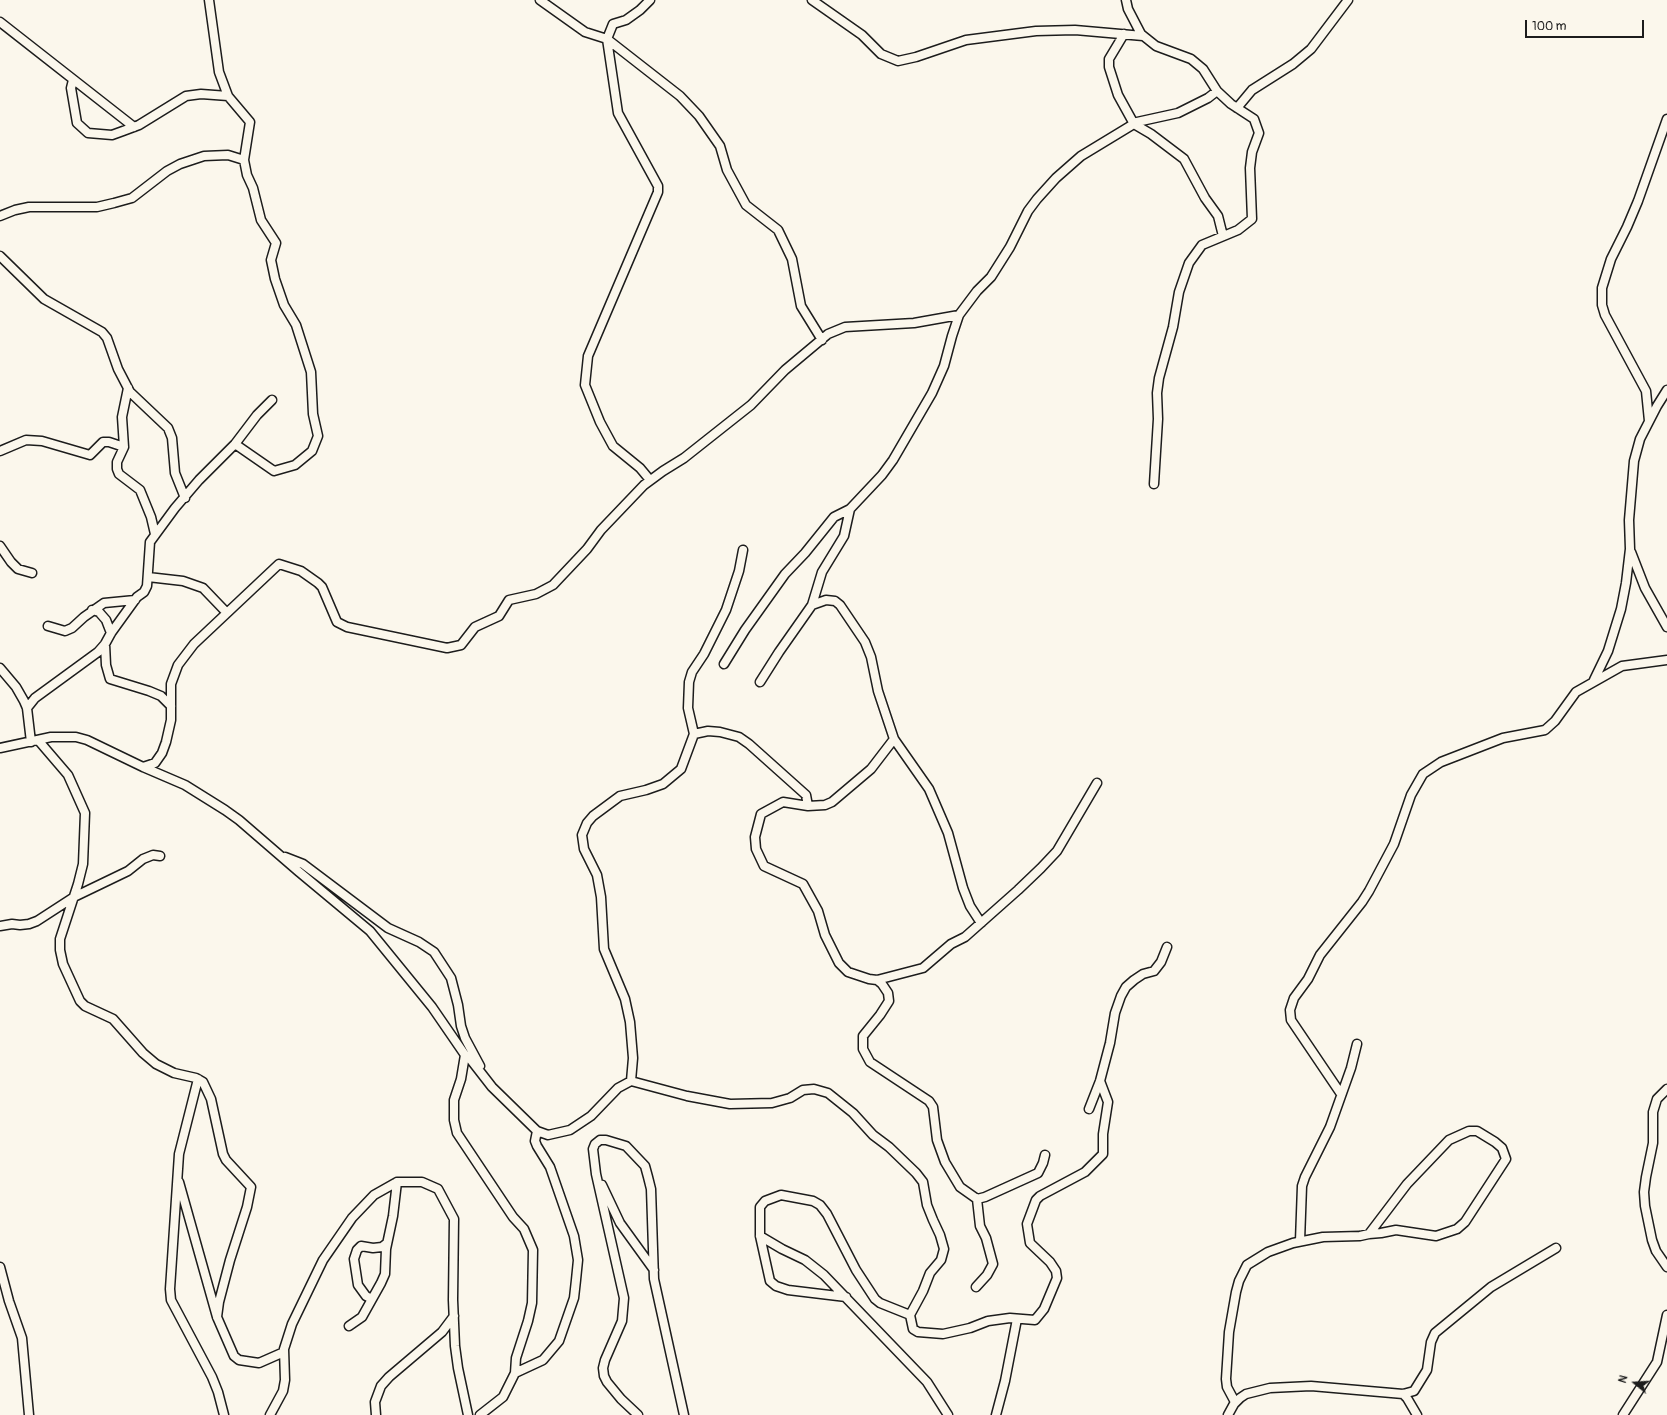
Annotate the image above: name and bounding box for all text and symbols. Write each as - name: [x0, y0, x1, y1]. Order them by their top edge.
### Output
- scale bar: [1527, 12, 1646, 38]
- text: 100 m: [1532, 19, 1566, 34]
- north arrow: [1615, 1363, 1655, 1403]
- text: N: [1616, 1374, 1630, 1385]

